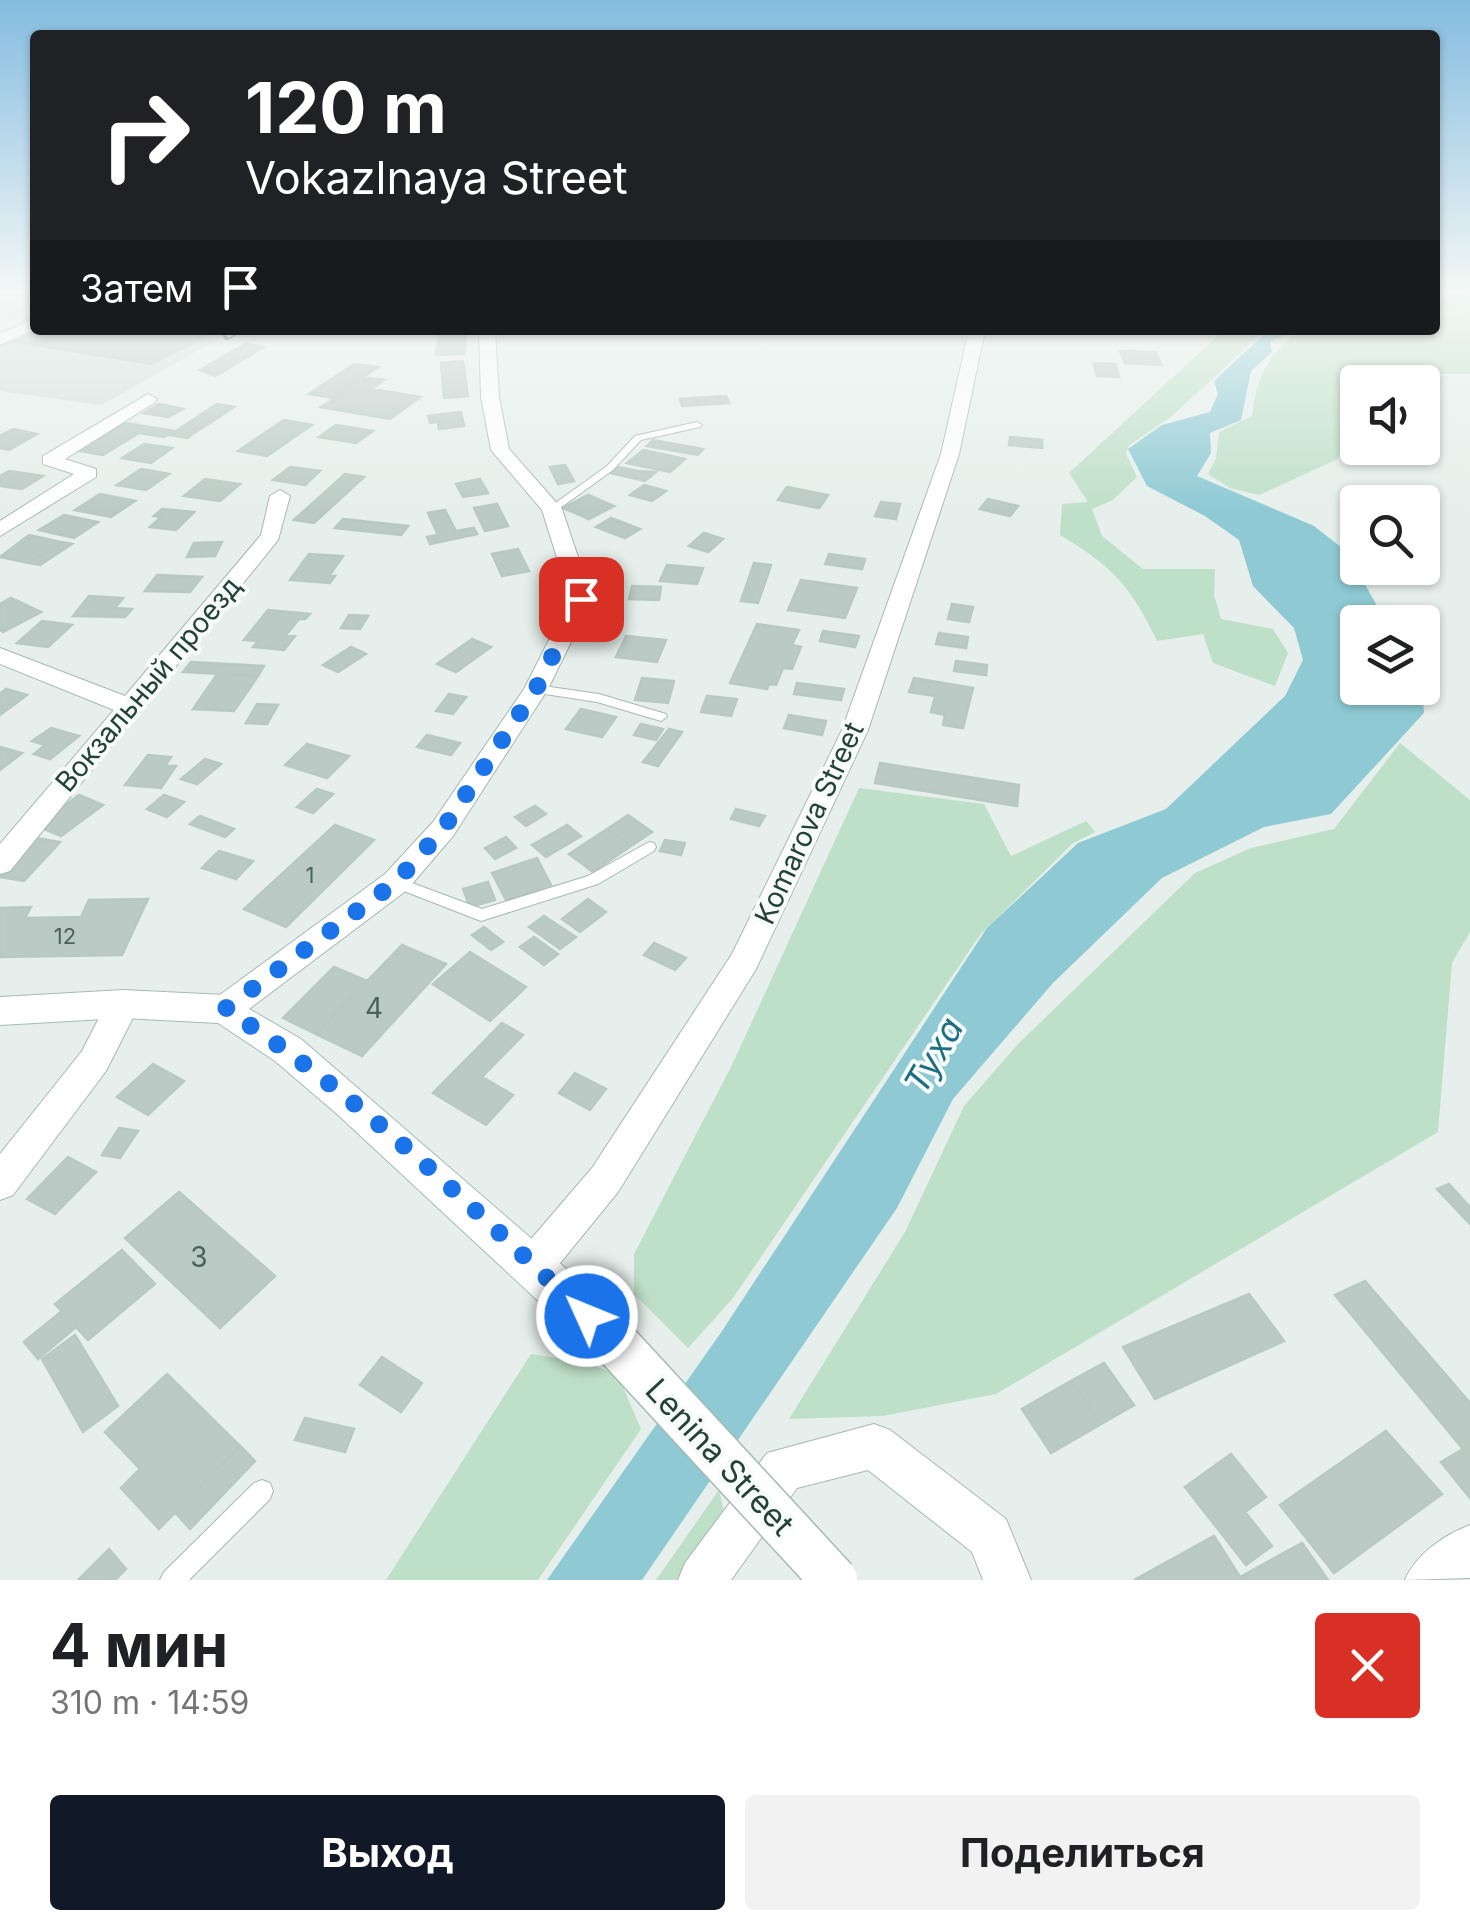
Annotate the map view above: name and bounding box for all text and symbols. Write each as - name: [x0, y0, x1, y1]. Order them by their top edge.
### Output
- text: 120 m: [245, 65, 447, 150]
- icon: right: [80, 70, 210, 200]
- text: Vokazlnaya Street: [245, 150, 628, 205]
- icon: arrive: [213, 260, 268, 315]
- text: Затем: [80, 265, 193, 311]
- map controls: [1340, 365, 1440, 705]
- button: sound: [1340, 365, 1440, 465]
- button: search: [1340, 485, 1440, 585]
- pin: [539, 557, 624, 642]
- street label: Вокзальный проезд: [48, 569, 248, 799]
- icon: arrive: [554, 572, 609, 627]
- button: layers: [1340, 605, 1440, 705]
- street label: Komarova Street: [747, 716, 871, 930]
- house number: 1: [306, 862, 314, 888]
- house number: 12: [54, 923, 76, 949]
- house number: 4: [365, 991, 383, 1025]
- water label: Туха: [895, 1010, 971, 1100]
- house number: 3: [190, 1240, 208, 1274]
- position arrow: [535, 1264, 639, 1368]
- street label: Lenina Street: [638, 1371, 802, 1543]
- text: 4 мин: [50, 1609, 228, 1681]
- button: close: [1315, 1613, 1420, 1718]
- text: 310 m · 14:59: [50, 1683, 249, 1722]
- button: Выход: [50, 1795, 725, 1910]
- button: Поделиться: [745, 1795, 1420, 1910]

